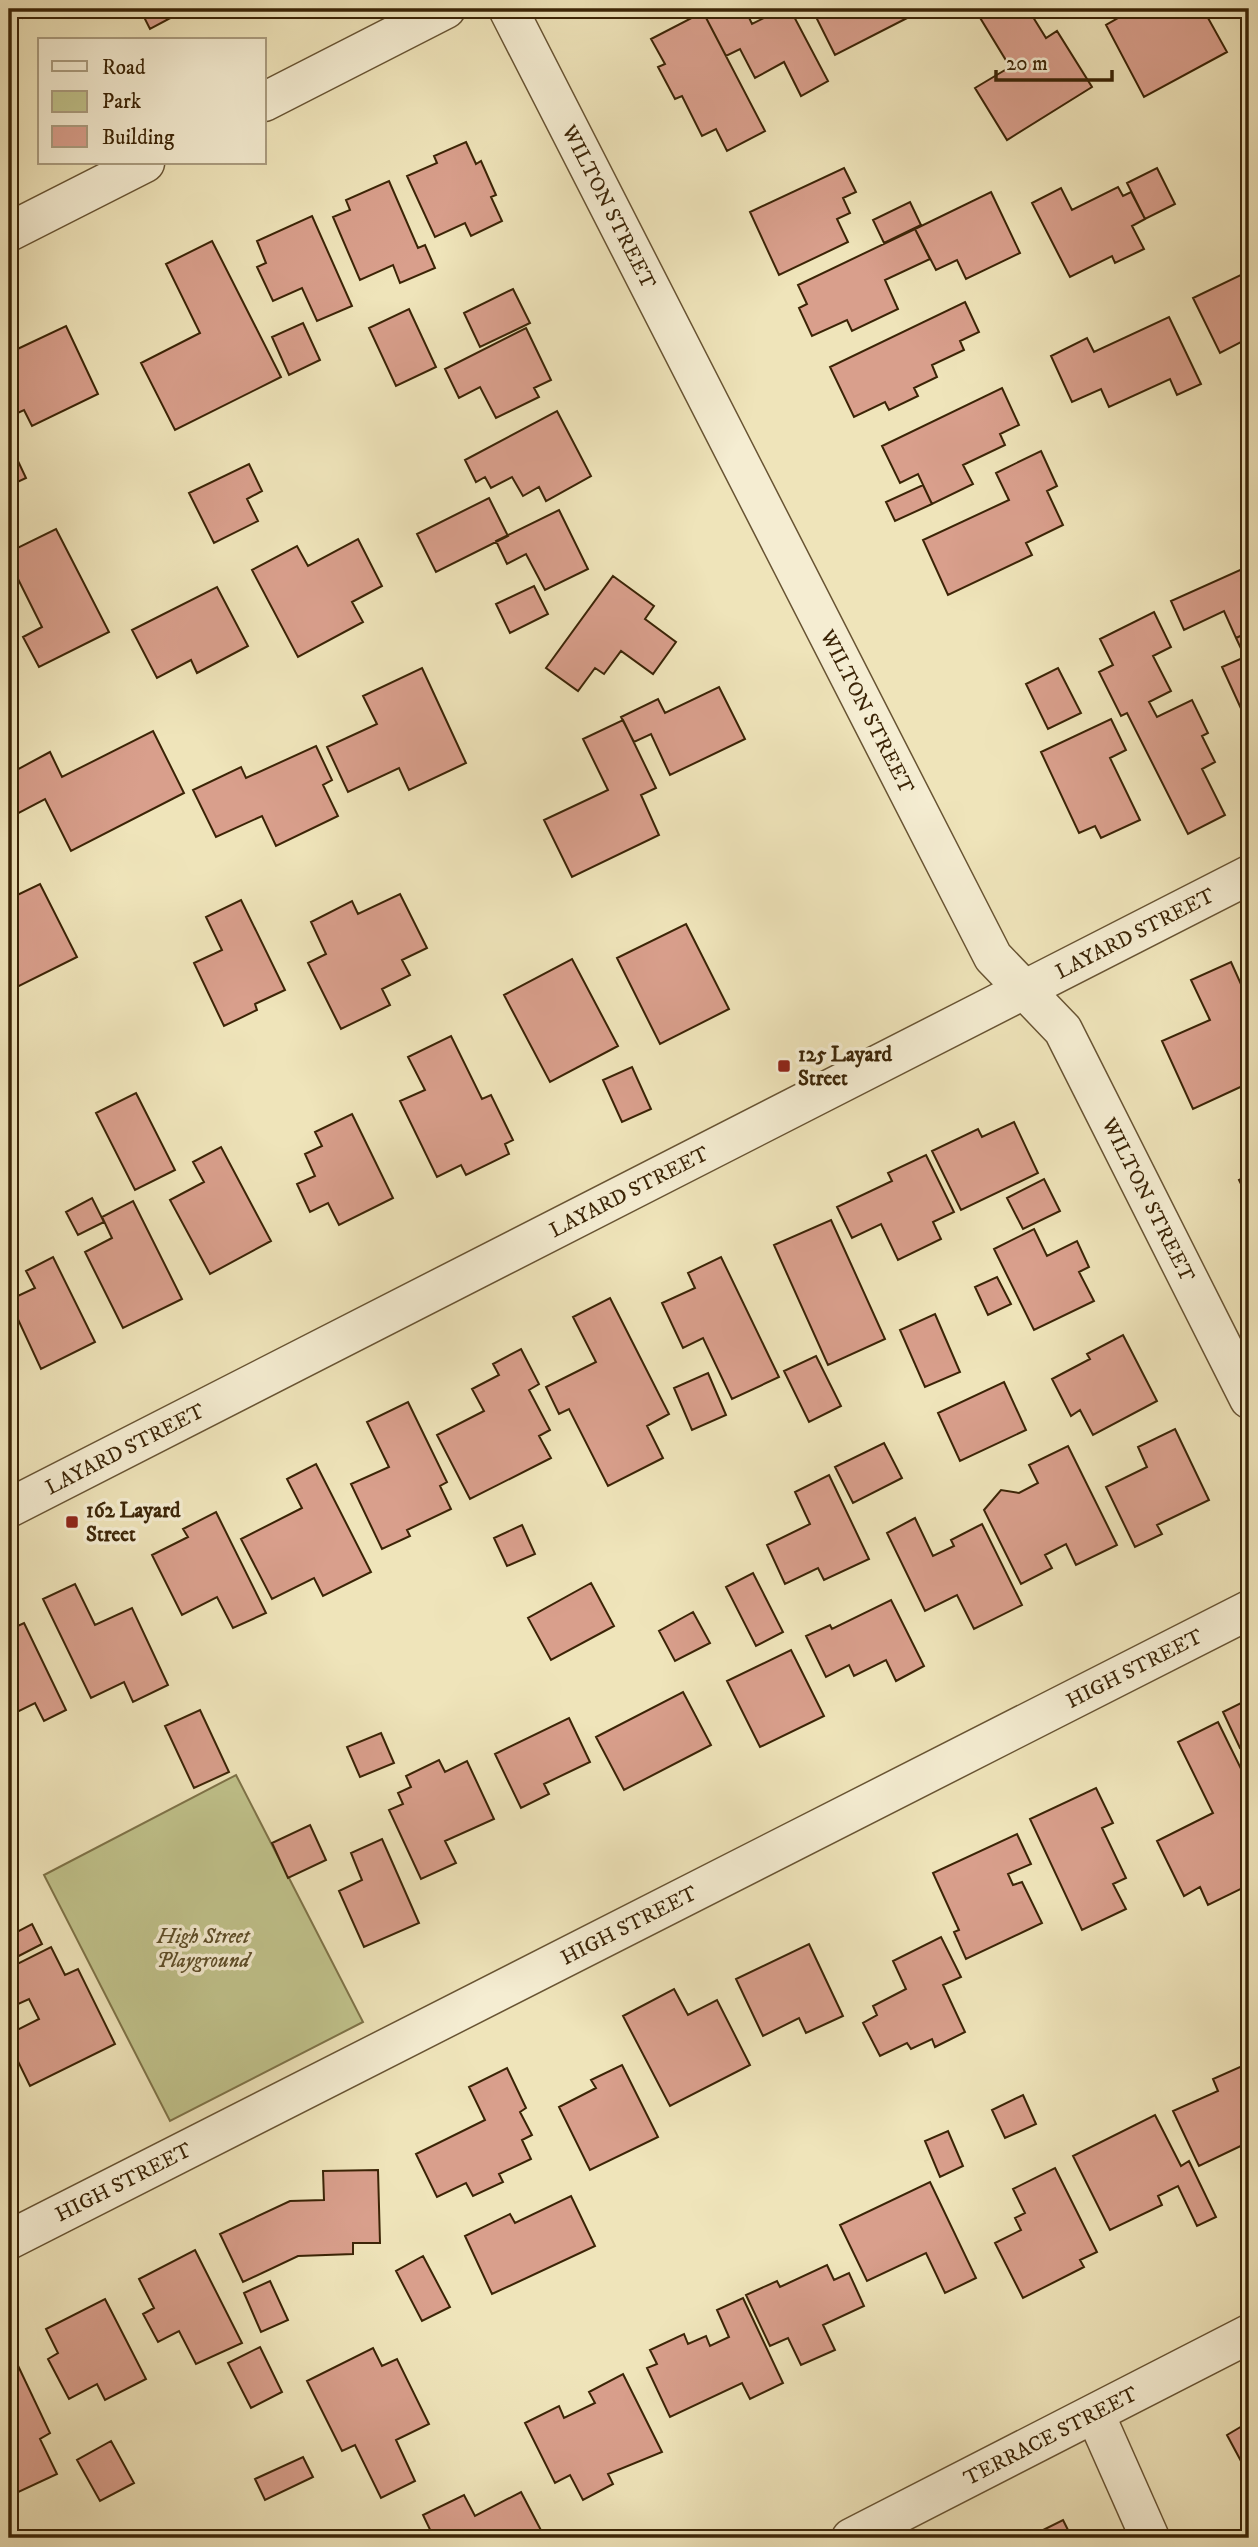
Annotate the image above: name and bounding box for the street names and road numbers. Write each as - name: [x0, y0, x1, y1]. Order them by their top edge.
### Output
- street label: WILTON STREET: [555, 120, 661, 293]
- street label: WILTON STREET: [813, 625, 919, 798]
- street label: LAYARD STREET: [1051, 883, 1219, 986]
- street label: WILTON STREET: [1095, 1113, 1200, 1287]
- street label: LAYARD STREET: [545, 1141, 713, 1244]
- street label: LAYARD STREET: [41, 1398, 209, 1501]
- street label: HIGH STREET: [1062, 1624, 1207, 1715]
- street label: HIGH STREET: [557, 1881, 702, 1972]
- street label: HIGH STREET: [51, 2137, 196, 2228]
- street label: TERRACE STREET: [959, 2381, 1142, 2492]

